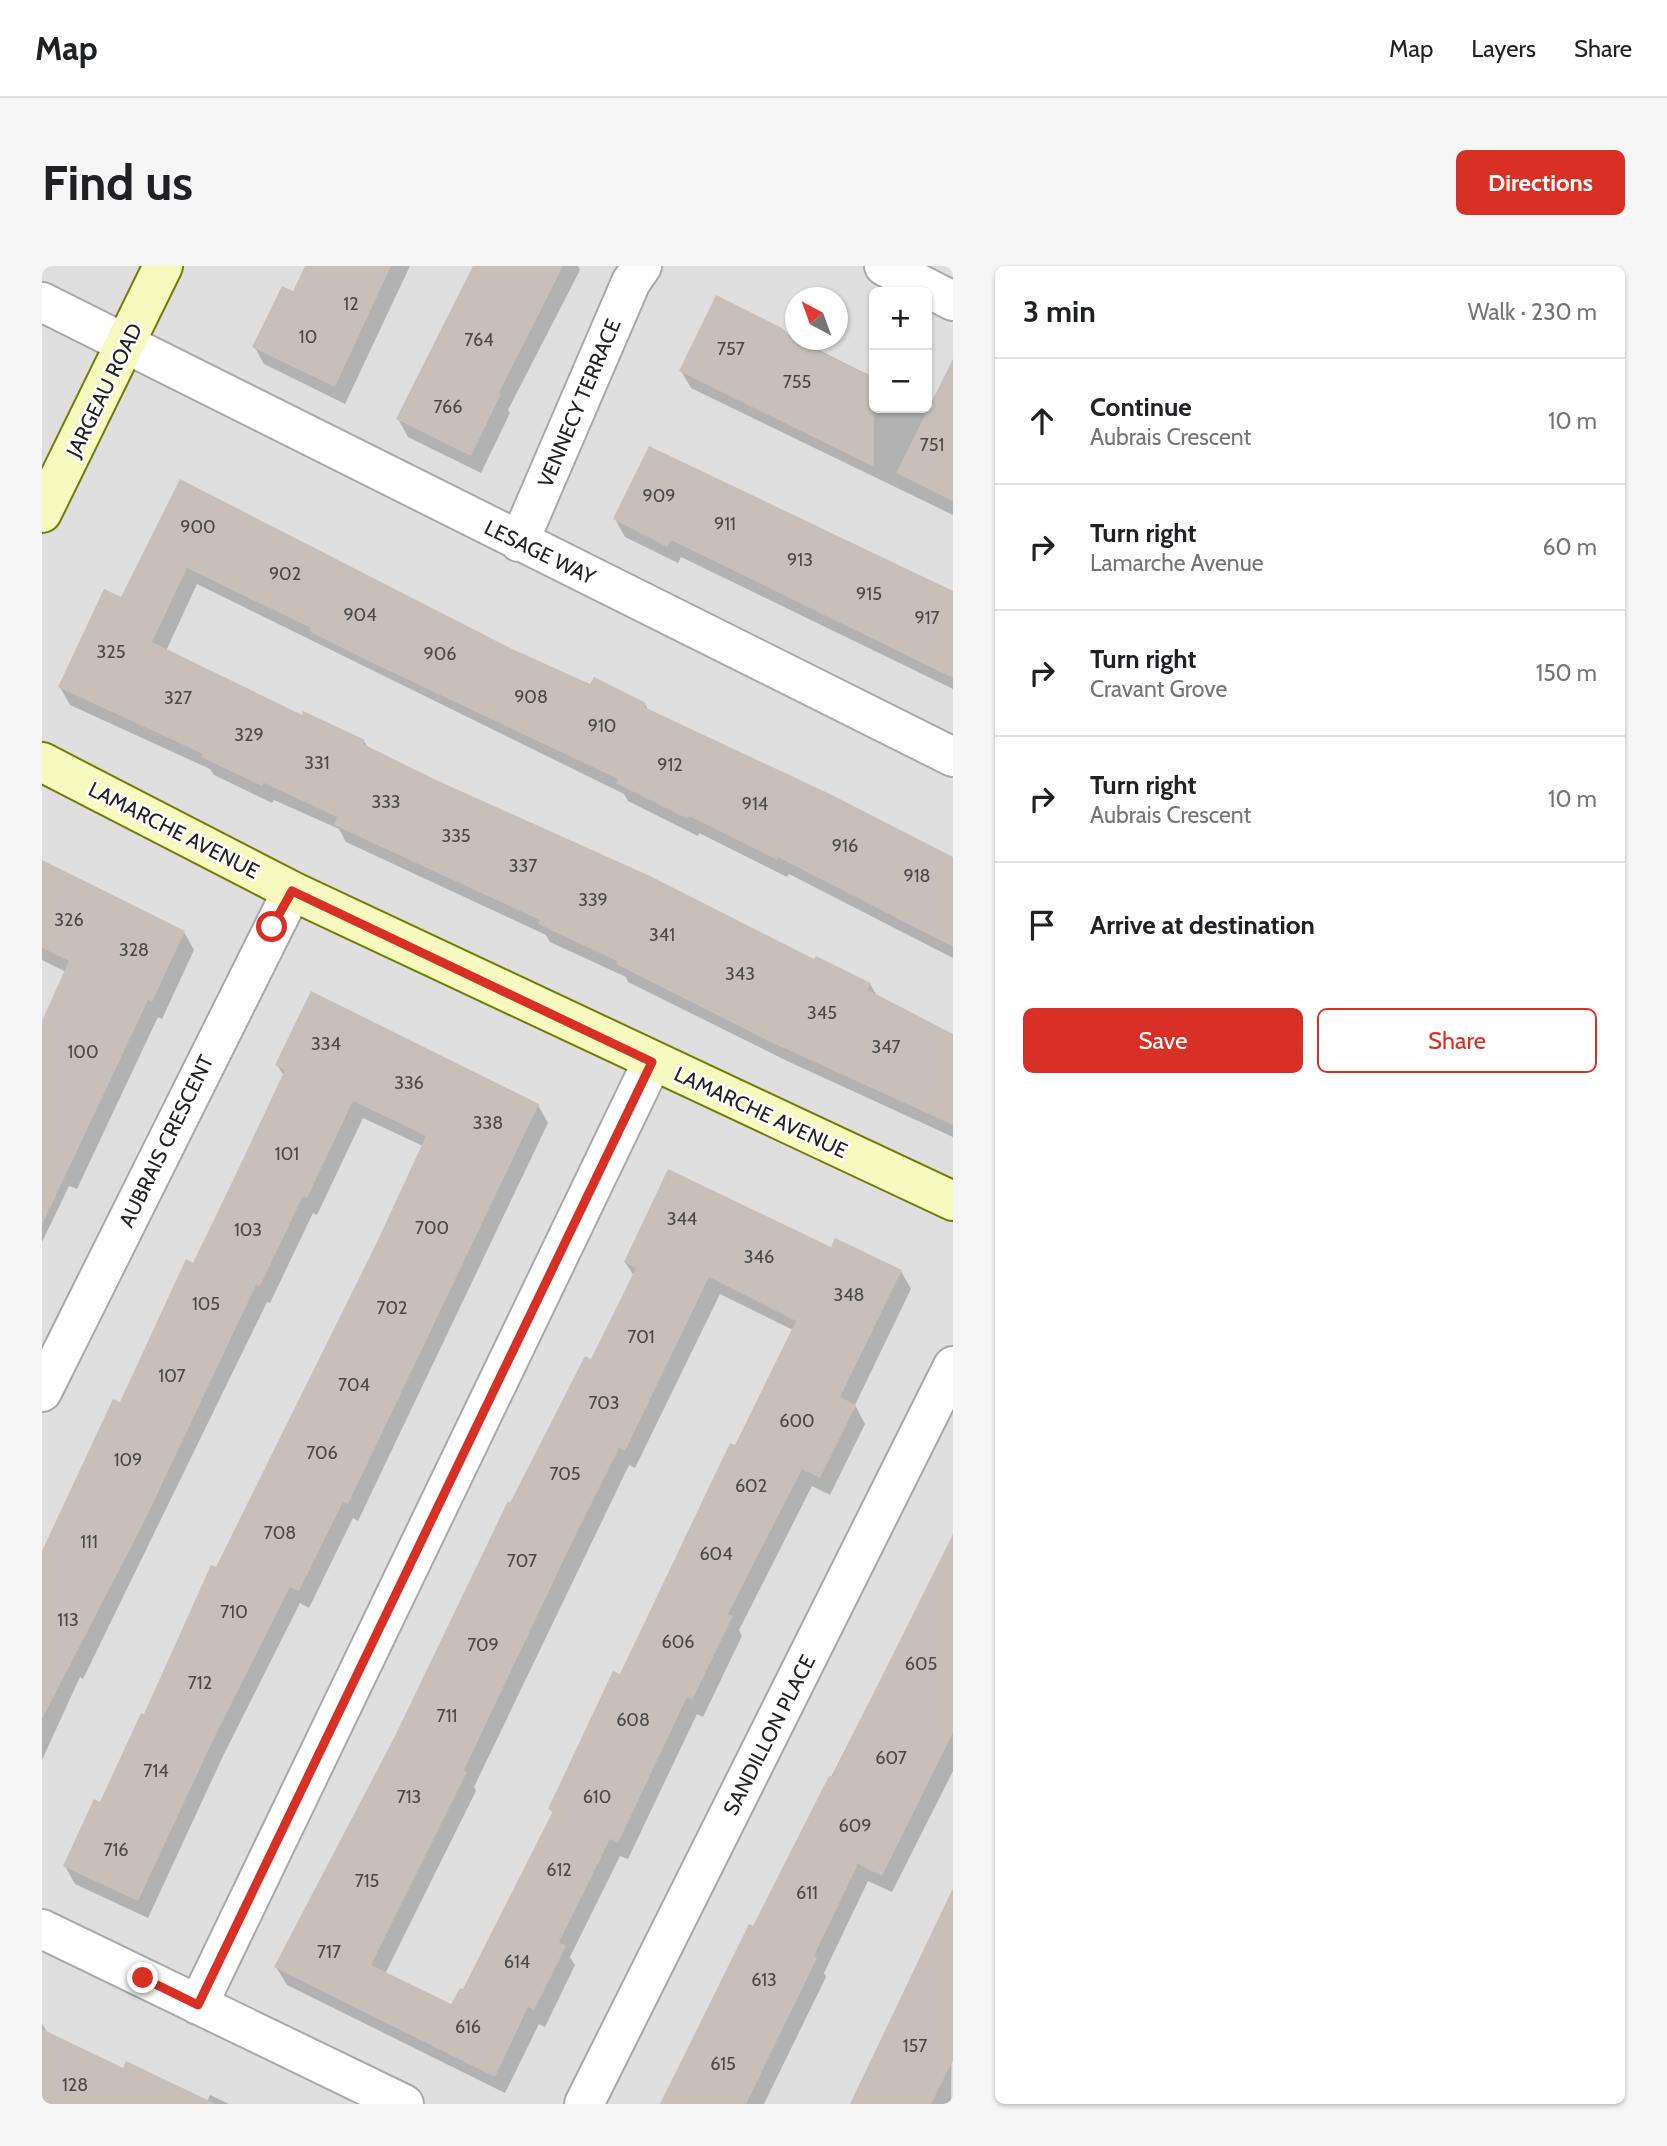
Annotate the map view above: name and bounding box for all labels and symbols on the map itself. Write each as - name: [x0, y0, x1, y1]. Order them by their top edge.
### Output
- north arrow: [785, 287, 848, 350]
- house number: 12: [343, 293, 359, 315]
- street label: VENNECY TERRACE: [532, 315, 626, 491]
- street label: JARGEAU ROAD: [60, 319, 147, 462]
- house number: 10: [299, 326, 317, 348]
- house number: 764: [464, 329, 494, 351]
- house number: 757: [717, 338, 745, 360]
- house number: 755: [783, 371, 811, 393]
- house number: 766: [433, 396, 463, 418]
- house number: 751: [920, 434, 944, 456]
- house number: 909: [642, 485, 676, 507]
- house number: 911: [714, 513, 736, 535]
- street label: LESAGE WAY: [481, 514, 600, 590]
- house number: 900: [180, 516, 216, 538]
- house number: 913: [787, 549, 813, 571]
- house number: 902: [269, 563, 301, 585]
- house number: 915: [856, 583, 882, 605]
- house number: 904: [343, 604, 377, 626]
- house number: 917: [914, 607, 940, 629]
- house number: 325: [97, 641, 125, 663]
- house number: 906: [423, 643, 457, 665]
- house number: 908: [514, 686, 548, 708]
- house number: 327: [164, 687, 192, 709]
- house number: 910: [588, 715, 616, 737]
- house number: 329: [234, 724, 264, 746]
- house number: 331: [304, 752, 330, 774]
- house number: 912: [657, 754, 683, 776]
- street label: LAMARCHE AVENUE: [84, 776, 264, 884]
- house number: 333: [371, 791, 401, 813]
- house number: 914: [742, 793, 768, 815]
- house number: 335: [441, 825, 471, 847]
- house number: 916: [832, 835, 858, 857]
- house number: 337: [509, 855, 537, 877]
- house number: 918: [903, 865, 931, 887]
- house number: 339: [578, 889, 608, 911]
- house number: 326: [54, 909, 84, 931]
- route start: [256, 911, 287, 942]
- house number: 341: [649, 924, 675, 946]
- house number: 328: [119, 939, 149, 961]
- house number: 343: [725, 963, 755, 985]
- house number: 345: [807, 1002, 837, 1024]
- house number: 334: [311, 1033, 341, 1055]
- house number: 347: [871, 1036, 901, 1058]
- house number: 100: [68, 1041, 99, 1063]
- street label: AUBRAIS CRESCENT: [113, 1051, 219, 1231]
- street label: LAMARCHE AVENUE: [670, 1061, 852, 1163]
- house number: 336: [394, 1072, 424, 1094]
- house number: 338: [473, 1112, 503, 1134]
- house number: 101: [275, 1143, 299, 1165]
- house number: 344: [667, 1208, 697, 1230]
- house number: 700: [415, 1217, 449, 1239]
- house number: 103: [234, 1219, 262, 1241]
- house number: 346: [744, 1246, 774, 1268]
- house number: 348: [833, 1284, 865, 1306]
- house number: 105: [192, 1293, 220, 1315]
- house number: 702: [377, 1297, 407, 1319]
- house number: 701: [627, 1326, 655, 1348]
- house number: 107: [158, 1365, 186, 1387]
- house number: 704: [338, 1374, 370, 1396]
- house number: 703: [588, 1392, 620, 1414]
- house number: 600: [779, 1410, 815, 1432]
- house number: 706: [306, 1442, 338, 1464]
- house number: 109: [114, 1449, 142, 1471]
- house number: 705: [549, 1463, 581, 1485]
- house number: 602: [735, 1475, 767, 1497]
- house number: 708: [264, 1522, 296, 1544]
- house number: 111: [80, 1531, 98, 1553]
- house number: 604: [699, 1543, 733, 1565]
- house number: 707: [507, 1550, 537, 1572]
- house number: 710: [220, 1601, 248, 1623]
- house number: 113: [57, 1609, 79, 1631]
- house number: 606: [661, 1631, 695, 1653]
- house number: 709: [467, 1634, 499, 1656]
- street label: SANDILLON PLACE: [718, 1651, 820, 1819]
- house number: 605: [905, 1653, 937, 1675]
- house number: 712: [188, 1672, 212, 1694]
- house number: 711: [437, 1705, 457, 1727]
- house number: 608: [616, 1709, 650, 1731]
- house number: 607: [875, 1747, 907, 1769]
- house number: 714: [143, 1760, 169, 1782]
- house number: 713: [397, 1786, 421, 1808]
- house number: 610: [583, 1786, 611, 1808]
- house number: 609: [838, 1815, 872, 1837]
- house number: 716: [103, 1839, 129, 1861]
- house number: 612: [546, 1859, 572, 1881]
- house number: 715: [355, 1870, 379, 1892]
- house number: 611: [796, 1882, 818, 1904]
- house number: 717: [317, 1941, 341, 1963]
- house number: 614: [504, 1951, 530, 1973]
- route end: [127, 1962, 158, 1993]
- house number: 613: [751, 1969, 777, 1991]
- house number: 616: [455, 2016, 481, 2038]
- house number: 157: [903, 2035, 927, 2057]
- house number: 615: [710, 2053, 736, 2075]
- house number: 128: [62, 2074, 88, 2096]

